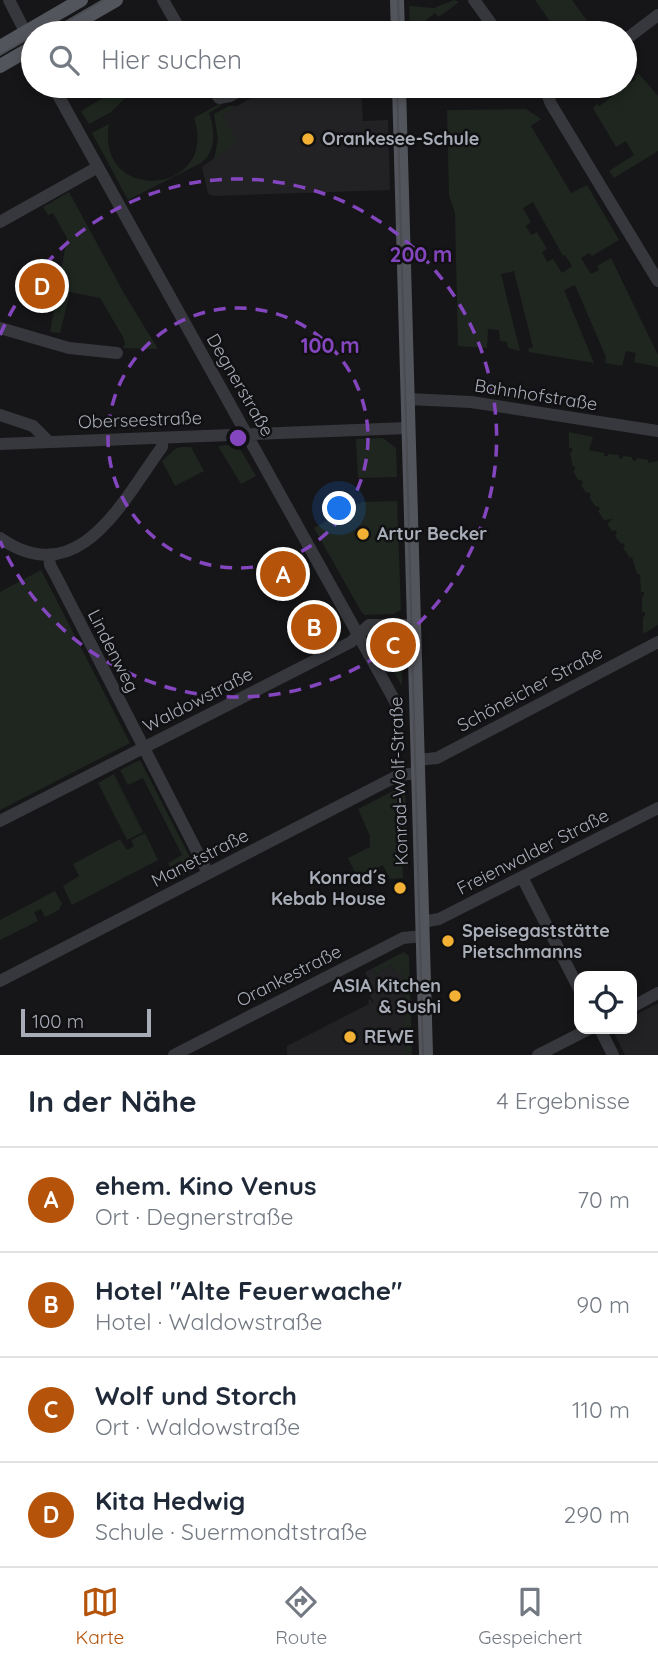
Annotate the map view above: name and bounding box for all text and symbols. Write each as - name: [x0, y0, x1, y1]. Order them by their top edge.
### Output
- search box: [21, 21, 637, 98]
- icon: search: [45, 41, 83, 79]
- text: Hier suchen: [101, 43, 242, 76]
- place label: Orankesee-Schule: [322, 127, 479, 150]
- marker: Orankesee-Schule: [300, 131, 316, 147]
- text: 200 m: [390, 241, 452, 267]
- pin: D: [19, 260, 65, 312]
- street label: Degnerstraße: [202, 329, 279, 440]
- text: 100 m: [300, 332, 360, 358]
- street label: Bahnhofstraße: [473, 373, 599, 416]
- street label: Oberseestraße: [78, 406, 202, 433]
- centre of rings: [226, 426, 250, 450]
- your location: [322, 491, 356, 525]
- place label: Artur Becker: [377, 522, 487, 545]
- marker: Artur Becker: [355, 526, 371, 542]
- pin: A: [260, 548, 306, 600]
- pin: B: [291, 601, 337, 653]
- street label: Lindenweg: [83, 605, 144, 696]
- pin: C: [370, 619, 416, 671]
- street label: Schöneicher Straße: [453, 641, 606, 737]
- street label: Waldowstraße: [139, 662, 257, 737]
- street label: Konrad-Wolf-Straße: [384, 696, 413, 866]
- street label: Freienwalder Straße: [453, 803, 613, 900]
- street label: Manetstraße: [147, 823, 252, 892]
- place label: Konrad´s Kebab House: [271, 866, 386, 910]
- marker: Konrad´s Kebab House: [392, 880, 408, 896]
- place label: Speisegaststätte Pietschmanns: [462, 919, 610, 963]
- marker: Speisegaststätte Pietschmanns: [440, 933, 456, 949]
- street label: Orankestraße: [233, 939, 345, 1012]
- map controls: [574, 971, 637, 1034]
- button: locate: [574, 971, 637, 1034]
- place label: ASIA Kitchen & Sushi: [333, 974, 441, 1018]
- marker: ASIA Kitchen & Sushi: [447, 988, 463, 1004]
- scale bar: [21, 1006, 150, 1038]
- text: 100 m: [32, 1009, 84, 1033]
- place label: REWE: [364, 1025, 414, 1048]
- marker: REWE: [342, 1029, 358, 1045]
- text: In der Nähe: [28, 1082, 197, 1120]
- text: 4 Ergebnisse: [496, 1086, 630, 1115]
- text: ehem. Kino Venus: [95, 1169, 316, 1202]
- text: A: [44, 1185, 58, 1214]
- text: 70 m: [577, 1185, 630, 1214]
- text: Ort · Degnerstraße: [95, 1202, 293, 1231]
- text: Hotel "Alte Feuerwache": [95, 1274, 402, 1307]
- text: B: [43, 1290, 59, 1319]
- text: 90 m: [576, 1290, 630, 1319]
- text: Hotel · Waldowstraße: [95, 1307, 323, 1336]
- text: Wolf und Storch: [95, 1379, 297, 1412]
- text: C: [44, 1395, 58, 1424]
- text: 110 m: [572, 1395, 630, 1424]
- text: Ort · Waldowstraße: [95, 1412, 300, 1441]
- text: Kita Hedwig: [95, 1484, 245, 1517]
- text: D: [43, 1500, 59, 1529]
- text: 290 m: [563, 1500, 630, 1529]
- text: Schule · Suermondtstraße: [95, 1517, 367, 1546]
- tab: Karte: [75, 1583, 124, 1649]
- tab: Route: [275, 1583, 327, 1649]
- tab: Gespeichert: [478, 1583, 582, 1649]

